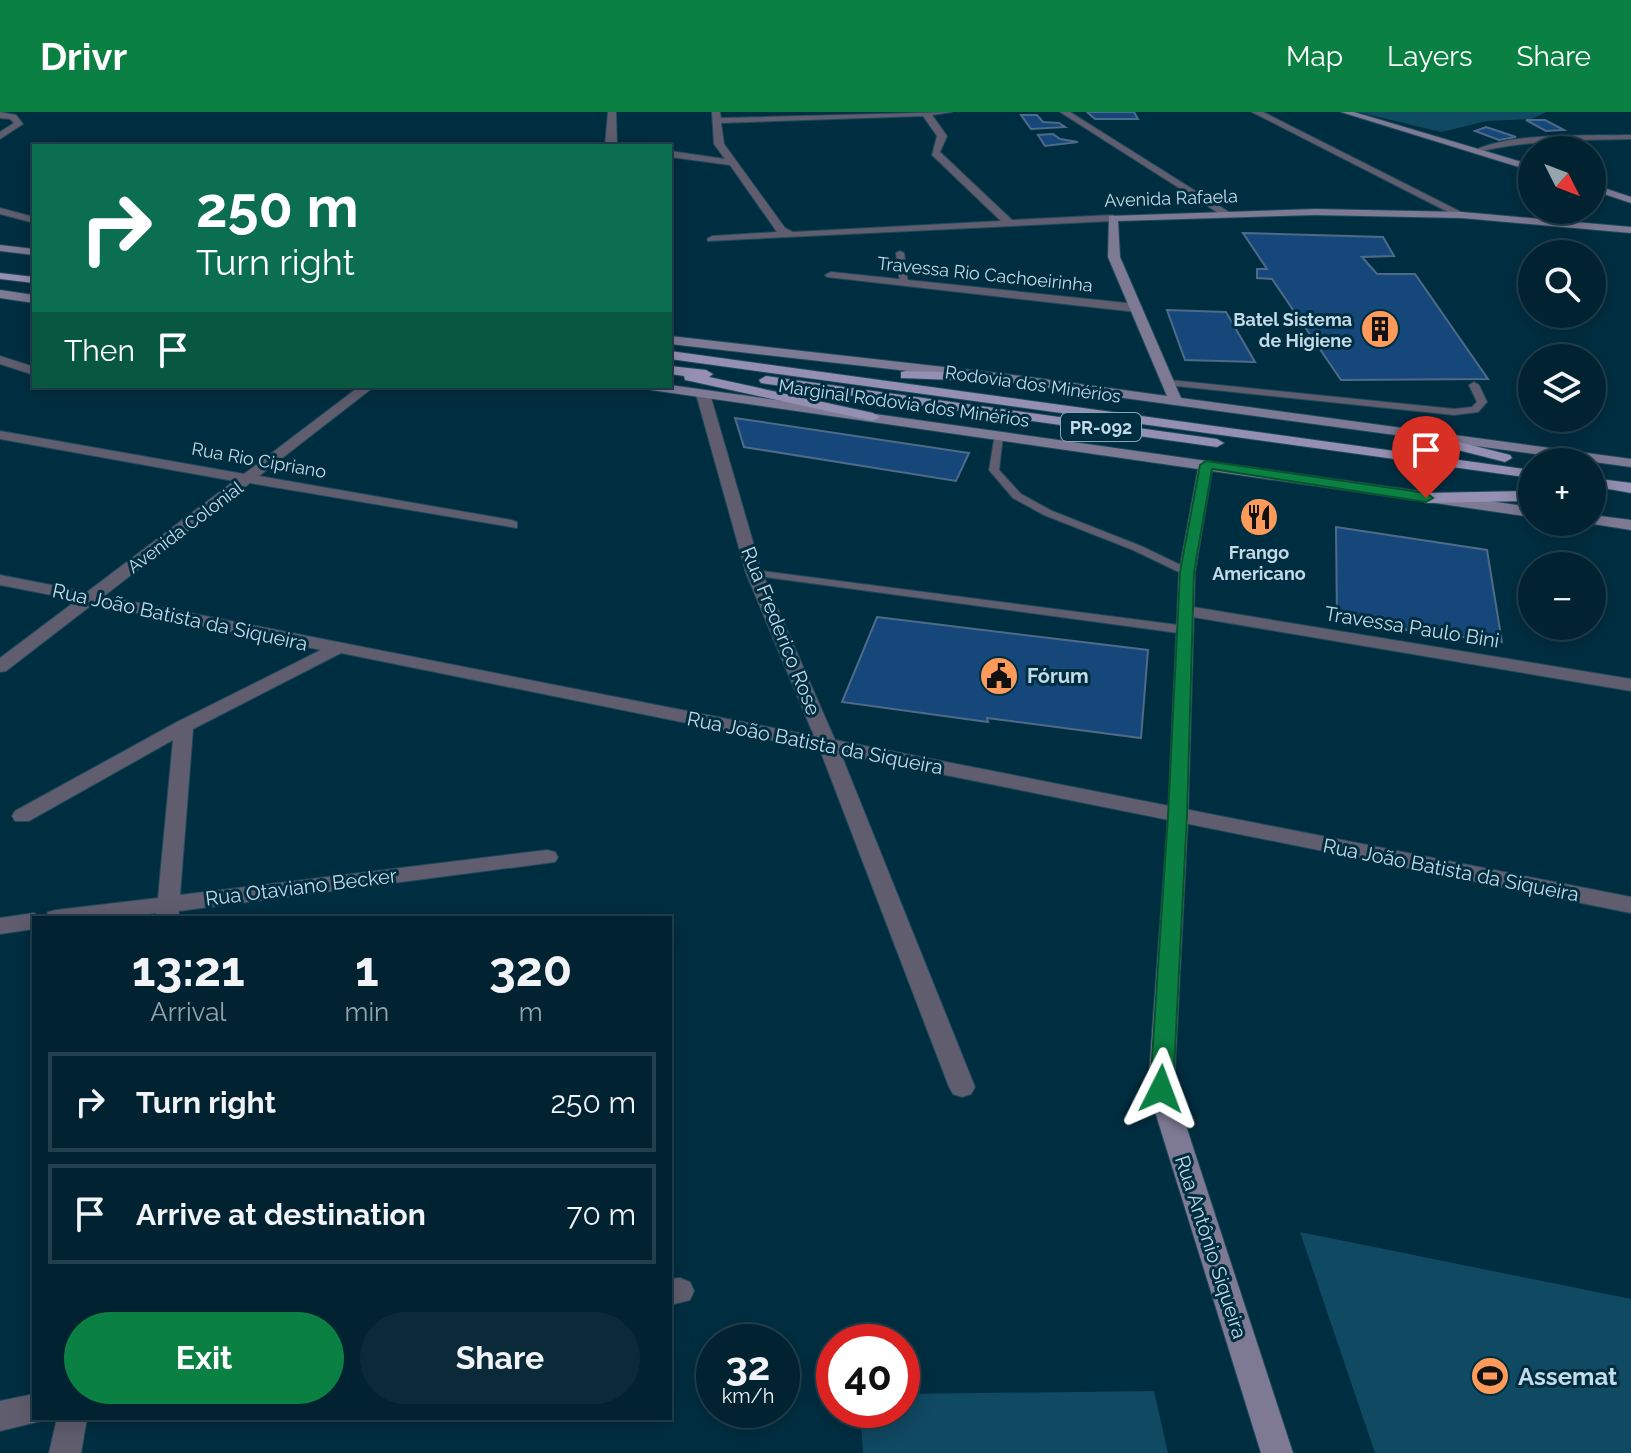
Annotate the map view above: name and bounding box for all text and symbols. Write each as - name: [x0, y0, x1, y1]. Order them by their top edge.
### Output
- text: Drivr: [40, 34, 127, 79]
- text: Map: [1286, 40, 1343, 73]
- text: Layers: [1387, 40, 1473, 73]
- text: Share: [1517, 40, 1591, 73]
- north arrow: [1518, 136, 1606, 224]
- map controls: [1518, 136, 1606, 640]
- text: 250 m: [196, 174, 359, 240]
- icon: right: [64, 176, 168, 280]
- street label: Avenida Rafaela: [1104, 185, 1238, 211]
- button: search: [1518, 240, 1606, 328]
- text: Turn right: [196, 241, 355, 283]
- street label: Travessa Rio Cachoeirinha: [876, 252, 1094, 296]
- building icon: Batel Sistema de Higiene: [1359, 308, 1401, 350]
- place label: Batel Sistema de Higiene: [1233, 309, 1352, 351]
- icon: arrive: [151, 328, 195, 372]
- text: Then: [64, 333, 135, 368]
- button: layers: [1518, 344, 1606, 432]
- street label: Rodovia dos Minérios: [944, 361, 1123, 407]
- street label: Marginal Rodovia dos Minérios: [777, 375, 1031, 431]
- road number: PR-092: [1061, 413, 1141, 441]
- pin: [1392, 416, 1460, 498]
- icon: arrive: [1404, 428, 1448, 472]
- street label: Rua Rio Cipriano: [190, 438, 328, 482]
- button: +: [1518, 448, 1606, 536]
- street label: Avenida Colonial: [123, 477, 247, 577]
- restaurant icon: Frango Americano: [1238, 496, 1280, 538]
- place label: Frango Americano: [1212, 542, 1306, 584]
- street label: Rua Frederico Rose: [736, 543, 826, 719]
- button: −: [1518, 552, 1606, 640]
- street label: Rua João Batista da Siqueira: [50, 578, 310, 656]
- street label: Travessa Paulo Bini: [1323, 601, 1501, 653]
- public building icon: Fórum: [978, 655, 1020, 697]
- place label: Fórum: [1027, 664, 1089, 688]
- street label: Rua João Batista da Siqueira: [685, 706, 945, 780]
- street label: Rua João Batista da Siqueira: [1321, 833, 1581, 907]
- street label: Rua Otaviano Becker: [204, 863, 398, 911]
- text: 13:21: [132, 941, 245, 997]
- text: 1: [355, 941, 379, 997]
- text: 320: [489, 941, 572, 997]
- text: Arrival: [150, 997, 226, 1027]
- text: min: [345, 997, 389, 1027]
- text: m: [519, 997, 543, 1027]
- position arrow: [1119, 1047, 1203, 1131]
- icon: right: [68, 1080, 112, 1124]
- text: Turn right: [136, 1085, 276, 1120]
- text: 250 m: [550, 1085, 636, 1120]
- street label: Rua Antônio Siqueira: [1170, 1152, 1252, 1342]
- icon: arrive: [68, 1192, 112, 1236]
- text: Arrive at destination: [136, 1197, 426, 1232]
- text: 70 m: [566, 1197, 636, 1232]
- button: Exit: [64, 1312, 344, 1404]
- button: Share: [360, 1312, 640, 1404]
- speed limit sign: 40: [816, 1324, 920, 1428]
- text: 32: [726, 1342, 770, 1389]
- sports icon: Assemat: [1469, 1355, 1511, 1397]
- place label: Assemat: [1518, 1362, 1617, 1391]
- text: km/h: [722, 1384, 774, 1408]

